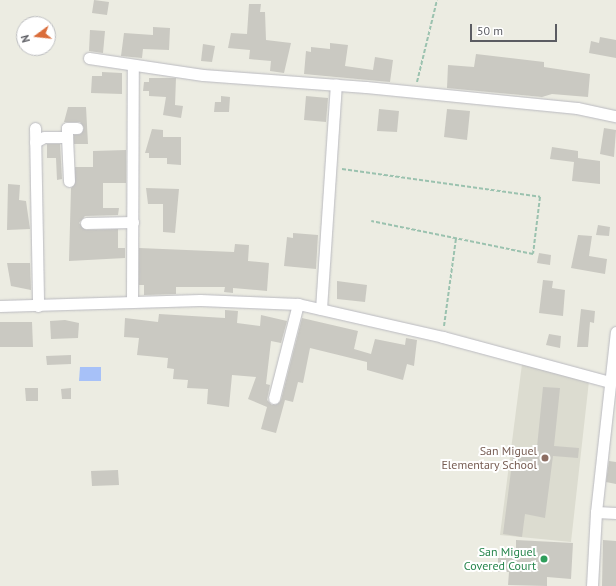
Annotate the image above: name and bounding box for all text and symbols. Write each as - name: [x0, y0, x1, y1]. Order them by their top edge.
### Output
- north arrow: [16, 16, 56, 56]
- scale bar: [472, 16, 559, 42]
- text: 50 m: [477, 23, 503, 38]
- text: N: [18, 34, 33, 44]
- place label: San Miguel Elementary School: [441, 444, 537, 472]
- marker: San Miguel Elementary School: [540, 453, 550, 463]
- place label: San Miguel Covered Court: [464, 545, 536, 573]
- marker: San Miguel Covered Court: [539, 554, 549, 564]

